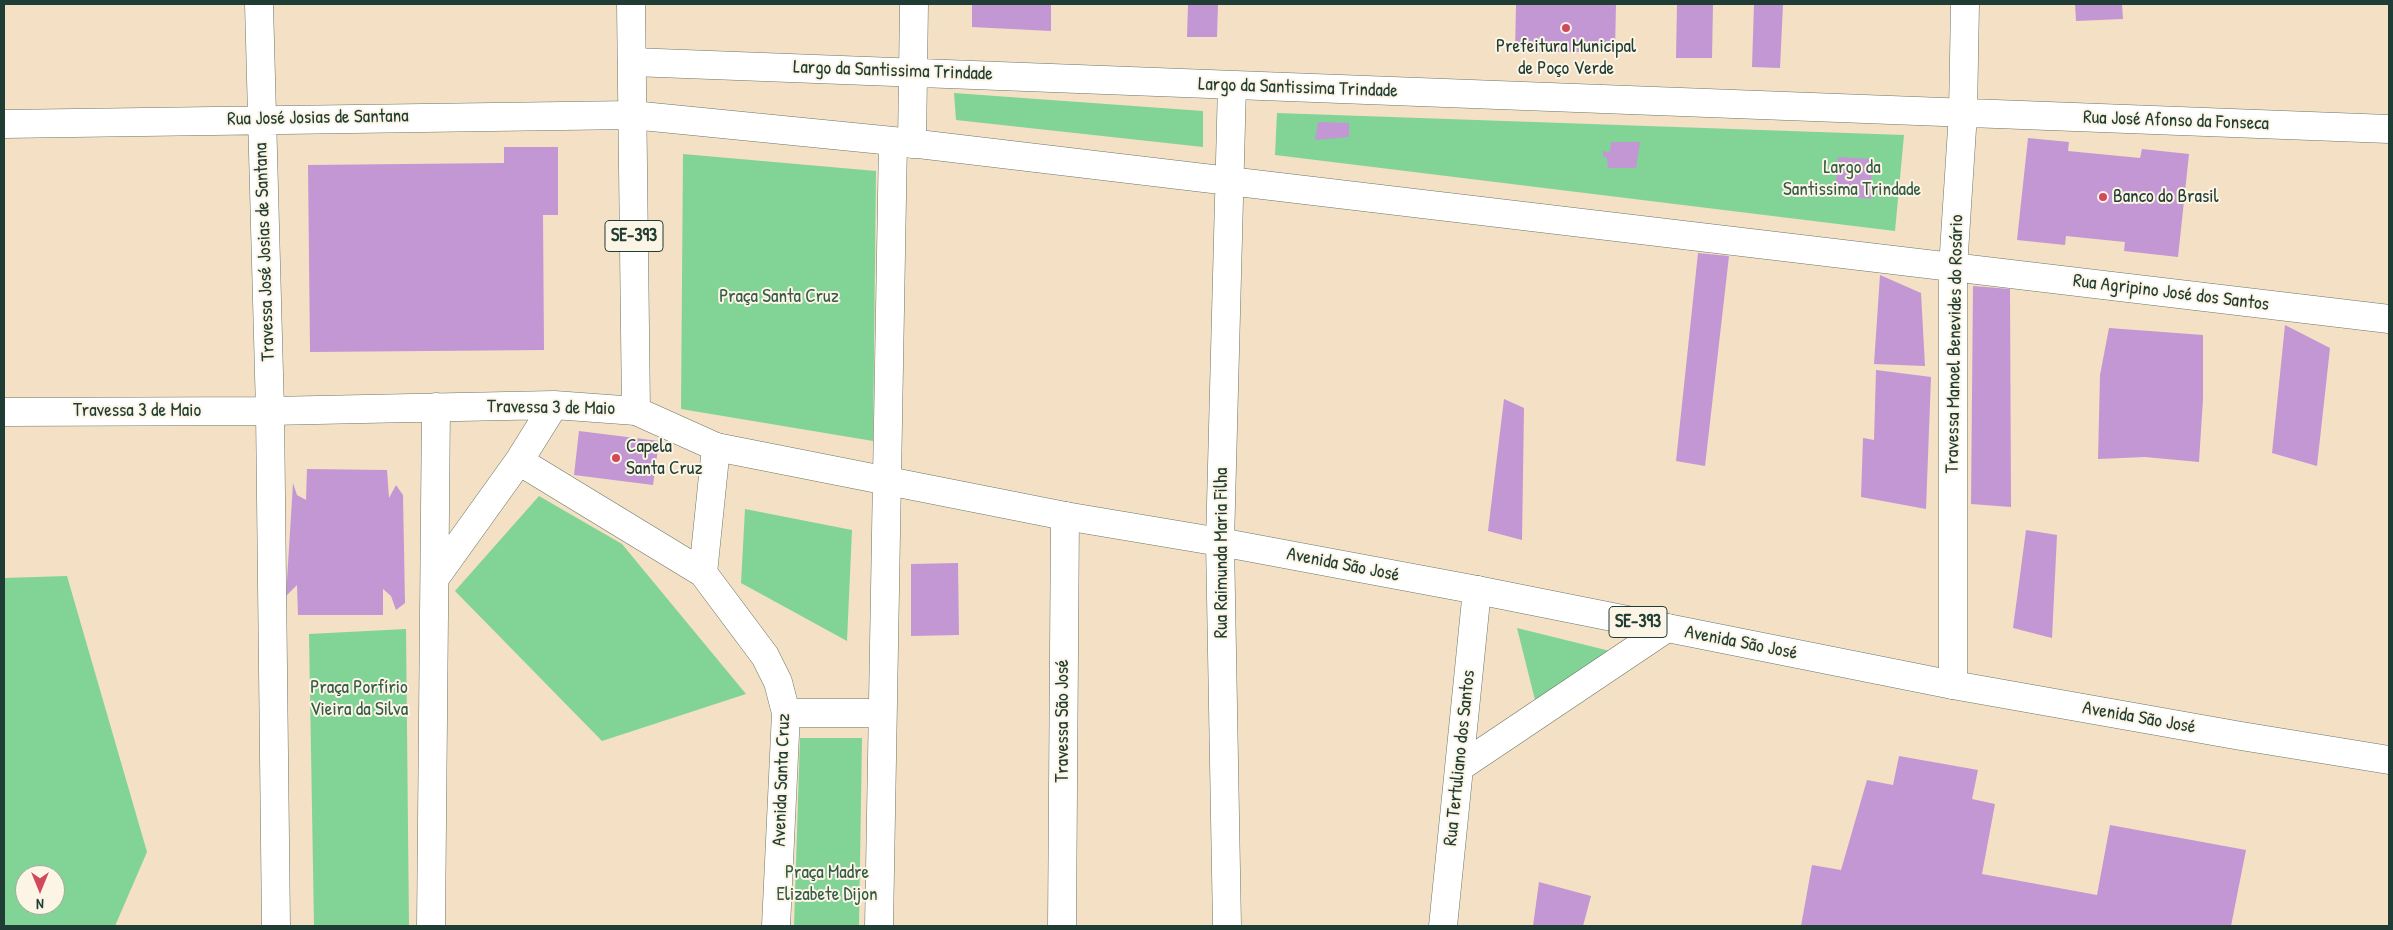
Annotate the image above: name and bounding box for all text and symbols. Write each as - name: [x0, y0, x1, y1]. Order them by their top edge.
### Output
- marker: Prefeitura Municipal de Poço Verde: [1560, 22, 1572, 34]
- place label: Prefeitura Municipal de Poço Verde: [1496, 36, 1636, 80]
- street label: Largo da Santissima Trindade: [793, 56, 993, 86]
- street label: Largo da Santissima Trindade: [1198, 73, 1398, 103]
- street label: Rua José Josias de Santana: [227, 105, 409, 131]
- street label: Rua José Afonso da Fonseca: [2083, 106, 2269, 136]
- street label: Travessa José Josias de Santana: [250, 142, 280, 362]
- park label: Largo da Santissima Trindade: [1783, 157, 1921, 201]
- place label: Banco do Brasil: [2113, 186, 2219, 208]
- marker: Banco do Brasil: [2097, 191, 2109, 203]
- street label: Travessa Manoel Benevides do Rosário: [1941, 214, 1969, 474]
- road number: SE-393: [605, 220, 663, 252]
- street label: Rua Agripino José dos Santos: [2072, 270, 2270, 316]
- park label: Praça Santa Cruz: [719, 286, 839, 308]
- street label: Travessa 3 de Maio: [487, 395, 615, 421]
- street label: Travessa 3 de Maio: [73, 400, 201, 422]
- place label: Capela Santa Cruz: [626, 436, 703, 480]
- marker: Capela Santa Cruz: [610, 452, 622, 464]
- street label: Rua Raimunda Maria Filha: [1211, 468, 1233, 638]
- street label: Avenida São José: [1285, 543, 1401, 587]
- road number: SE-393: [1609, 606, 1667, 638]
- street label: Avenida São José: [1683, 621, 1799, 665]
- street label: Travessa São José: [1052, 659, 1074, 783]
- street label: Rua Tertuliano dos Santos: [1439, 669, 1481, 847]
- park label: Praça Porfírio Vieira da Silva: [310, 677, 408, 721]
- street label: Avenida São José: [2081, 697, 2197, 739]
- street label: Avenida Santa Cruz: [768, 713, 796, 847]
- park label: Praça Madre Elizabete Dijon: [776, 862, 878, 906]
- north arrow: [15, 865, 65, 915]
- text: N: [36, 895, 44, 914]

